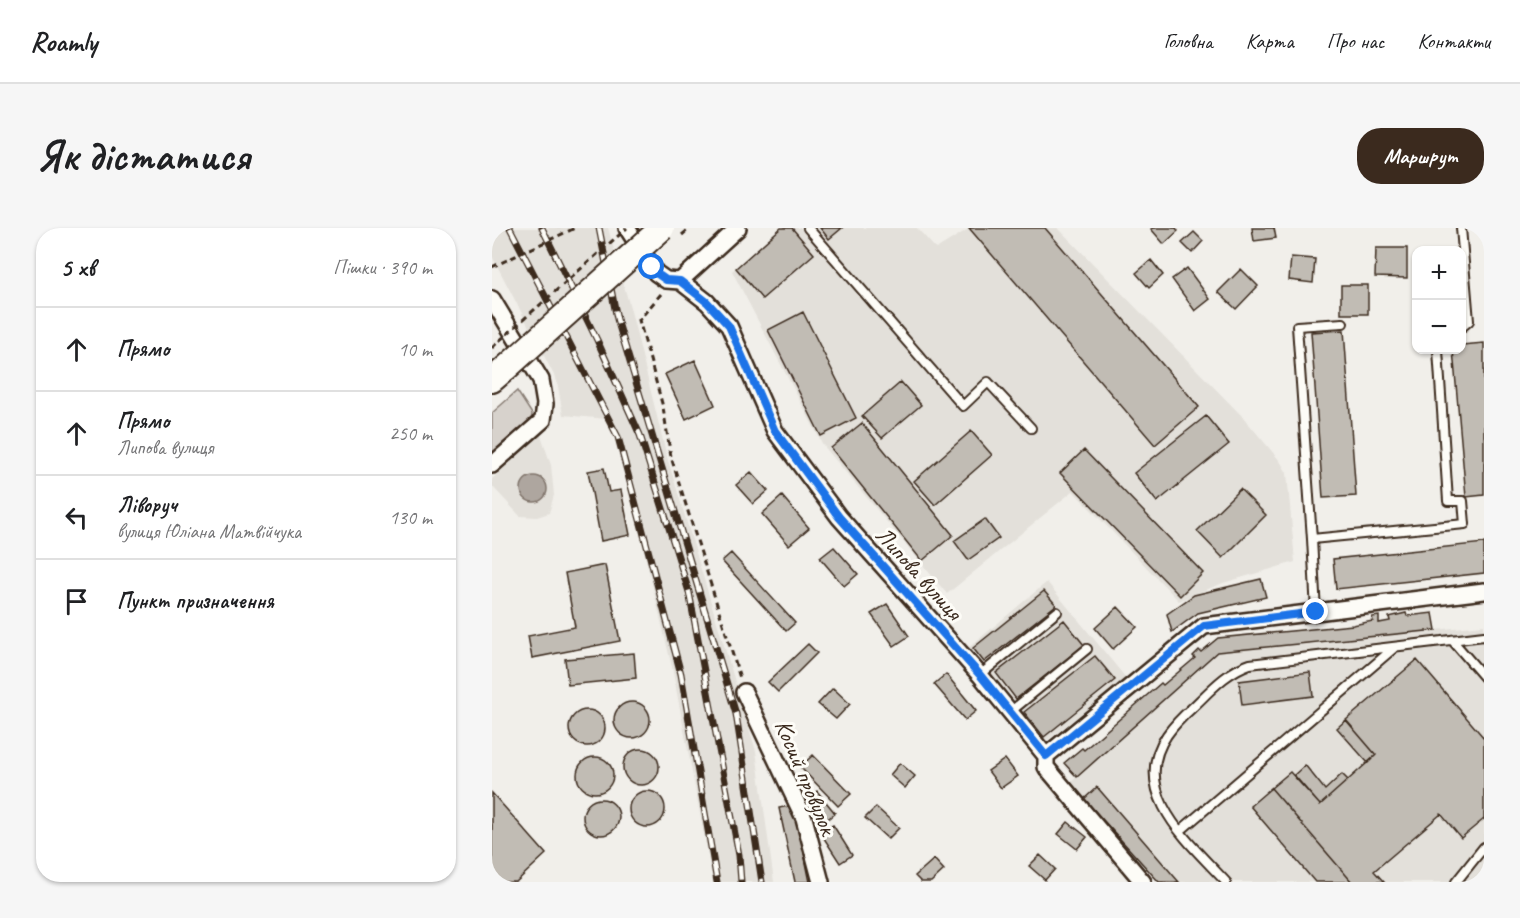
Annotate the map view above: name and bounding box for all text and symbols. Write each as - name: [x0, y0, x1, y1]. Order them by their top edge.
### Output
- text: Roamly: [30, 24, 97, 59]
- text: Головна: [1164, 28, 1213, 54]
- text: Карта: [1246, 28, 1294, 54]
- text: Про нас: [1327, 28, 1384, 54]
- text: Контакти: [1417, 28, 1490, 54]
- button: Маршрут: [1357, 128, 1484, 184]
- text: Як дістатися: [36, 130, 250, 183]
- map controls: [1412, 246, 1466, 354]
- button: +: [1412, 246, 1466, 300]
- text: 5 хв: [60, 251, 95, 284]
- route start: [638, 253, 664, 279]
- text: Пішки · 390 m: [333, 255, 432, 280]
- button: −: [1412, 300, 1466, 354]
- icon: ahead: [60, 333, 93, 366]
- text: Прямо: [117, 335, 169, 363]
- text: 10 m: [398, 337, 432, 362]
- text: Прямо: [117, 407, 169, 435]
- icon: ahead: [60, 417, 93, 450]
- text: 250 m: [389, 421, 432, 446]
- text: Липова вулиця: [117, 435, 213, 460]
- text: Ліворуч: [117, 491, 177, 519]
- icon: left: [60, 501, 93, 534]
- text: 130 m: [389, 505, 432, 530]
- text: вулиця Юліана Матвійчука: [117, 519, 301, 544]
- street label: Липова вулиця: [869, 520, 970, 627]
- icon: arrive: [60, 585, 93, 618]
- text: Пункт призначення: [117, 587, 274, 615]
- route end: [1302, 598, 1328, 624]
- street label: Косий провулок: [768, 715, 844, 841]

